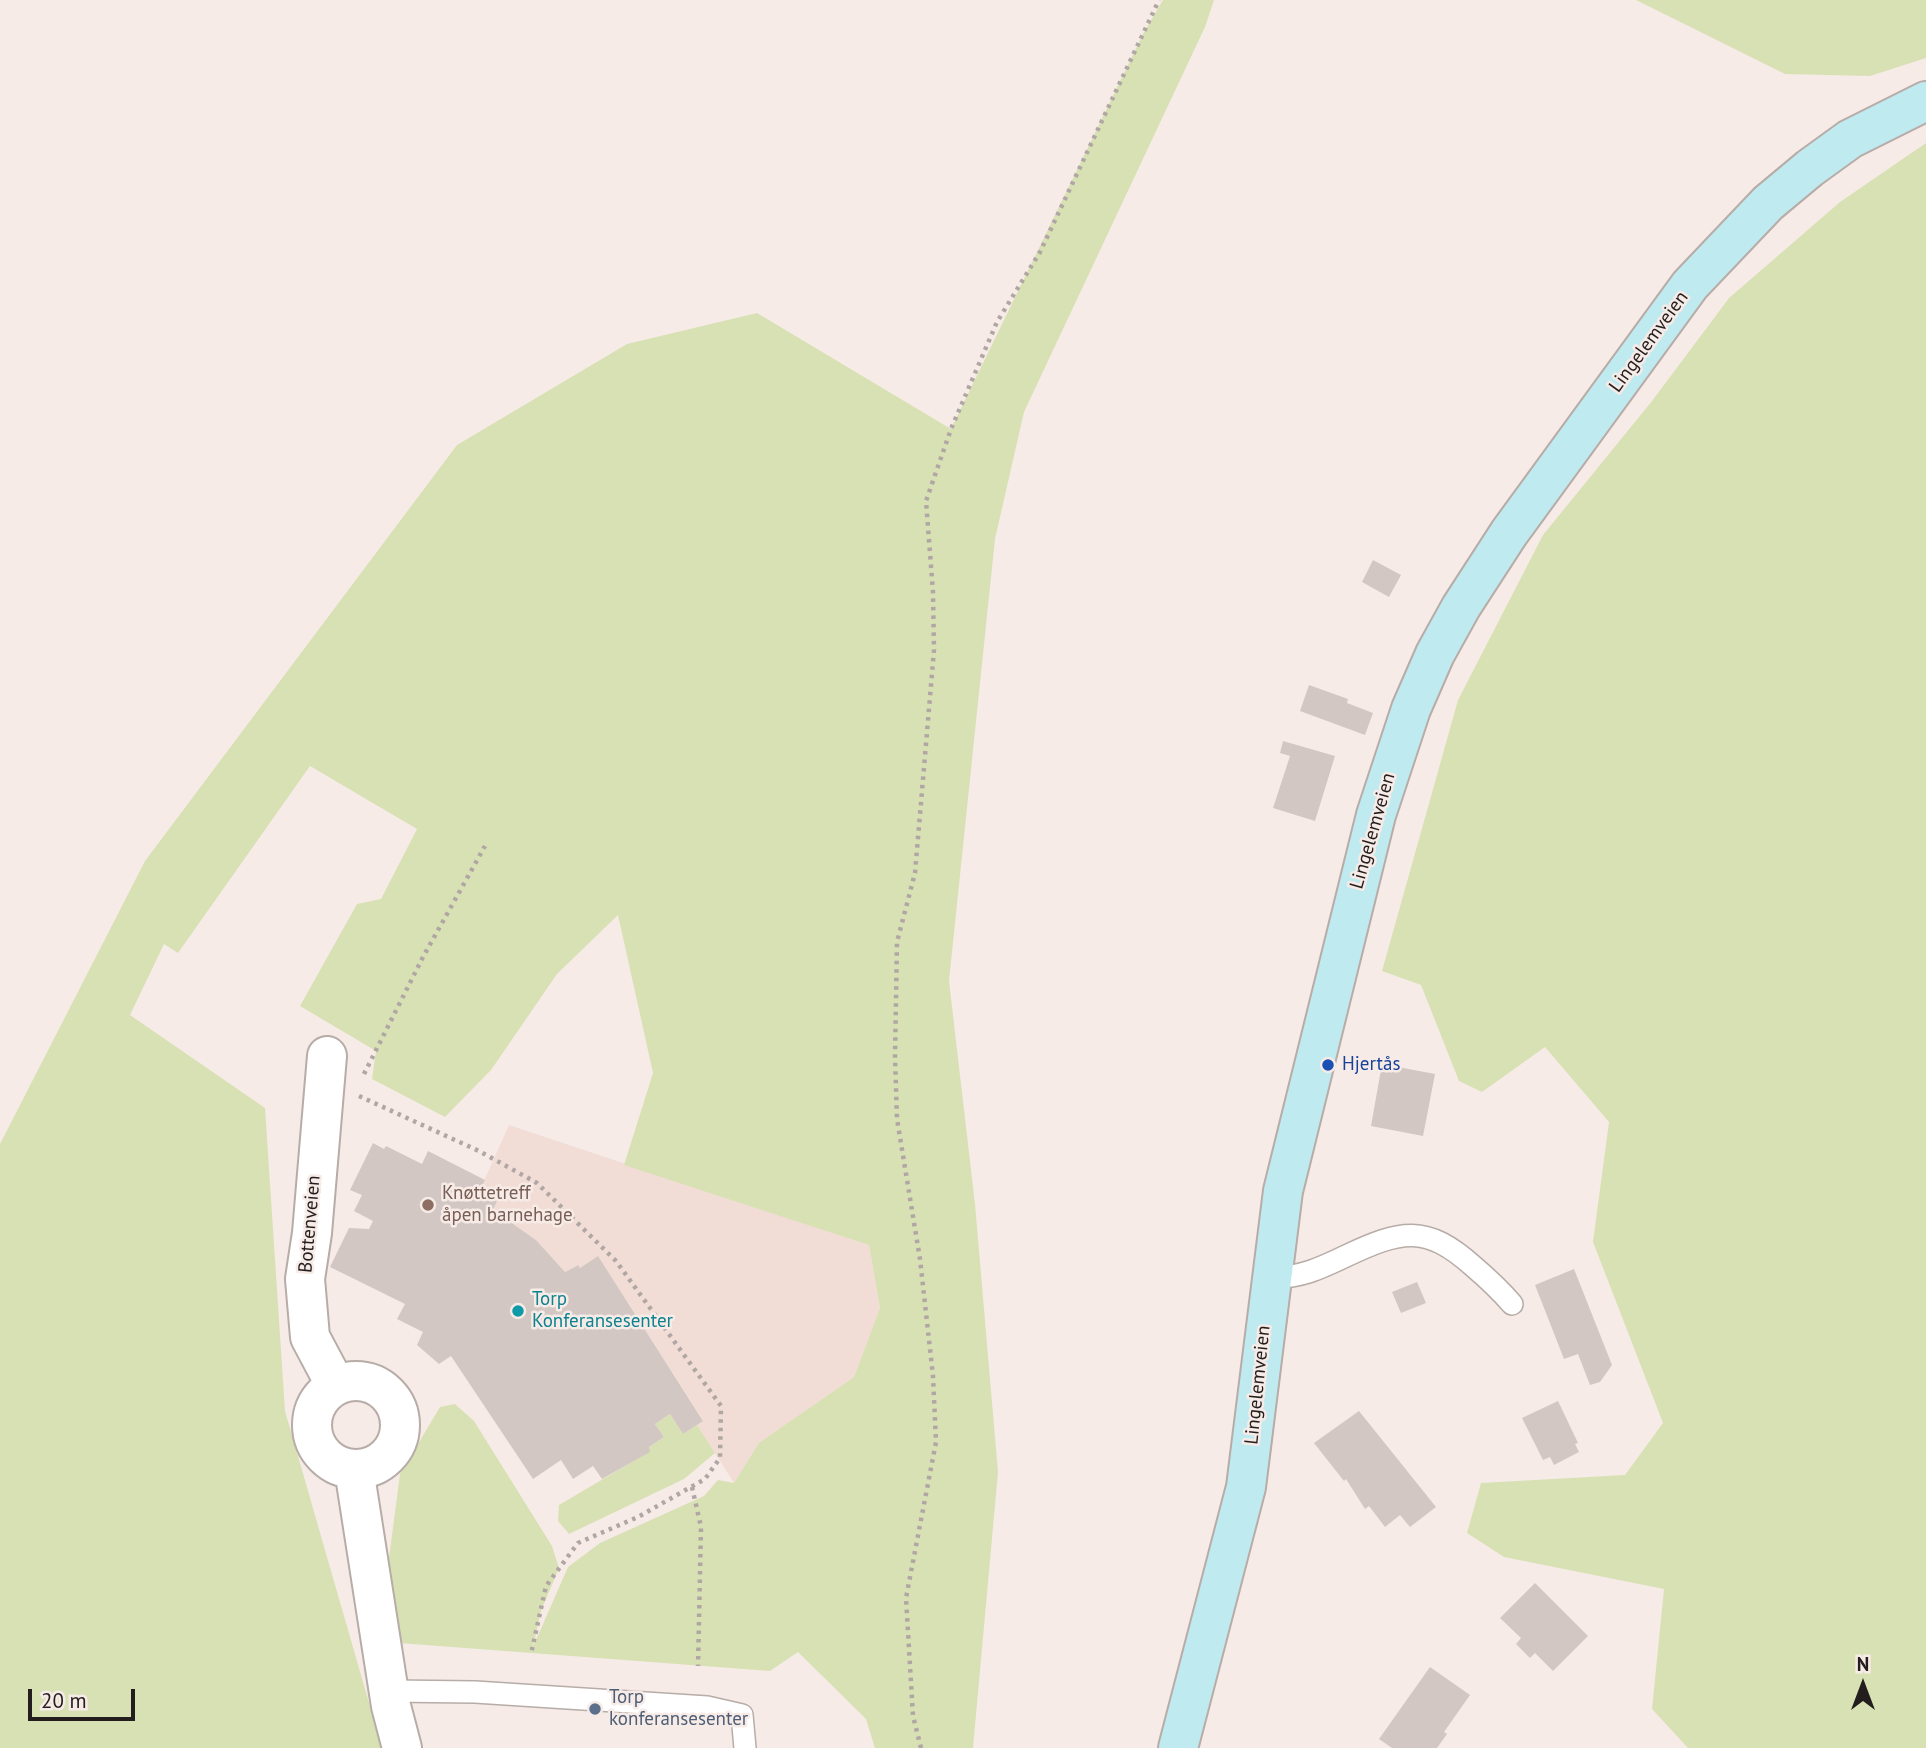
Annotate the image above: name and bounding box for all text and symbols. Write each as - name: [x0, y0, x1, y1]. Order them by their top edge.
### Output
- street label: Lingelemveien: [1605, 287, 1693, 397]
- street label: Lingelemveien: [1346, 770, 1400, 892]
- place label: Hjertås: [1342, 1054, 1400, 1076]
- marker: Hjertås: [1320, 1057, 1336, 1073]
- street label: Bottenveien: [294, 1174, 326, 1274]
- place label: Knøttetreff åpen barnehage: [442, 1183, 573, 1227]
- marker: Knøttetreff åpen barnehage: [420, 1197, 436, 1213]
- place label: Torp Konferansesenter: [532, 1289, 673, 1333]
- marker: Torp Konferansesenter: [510, 1303, 526, 1319]
- street label: Lingelemveien: [1240, 1324, 1276, 1446]
- north arrow: [1828, 1650, 1898, 1720]
- text: N: [1857, 1652, 1869, 1676]
- scale bar: [32, 1674, 138, 1718]
- text: 20 m: [41, 1687, 87, 1714]
- place label: Torp konferansesenter: [609, 1687, 748, 1731]
- marker: Torp konferansesenter: [587, 1701, 603, 1717]

